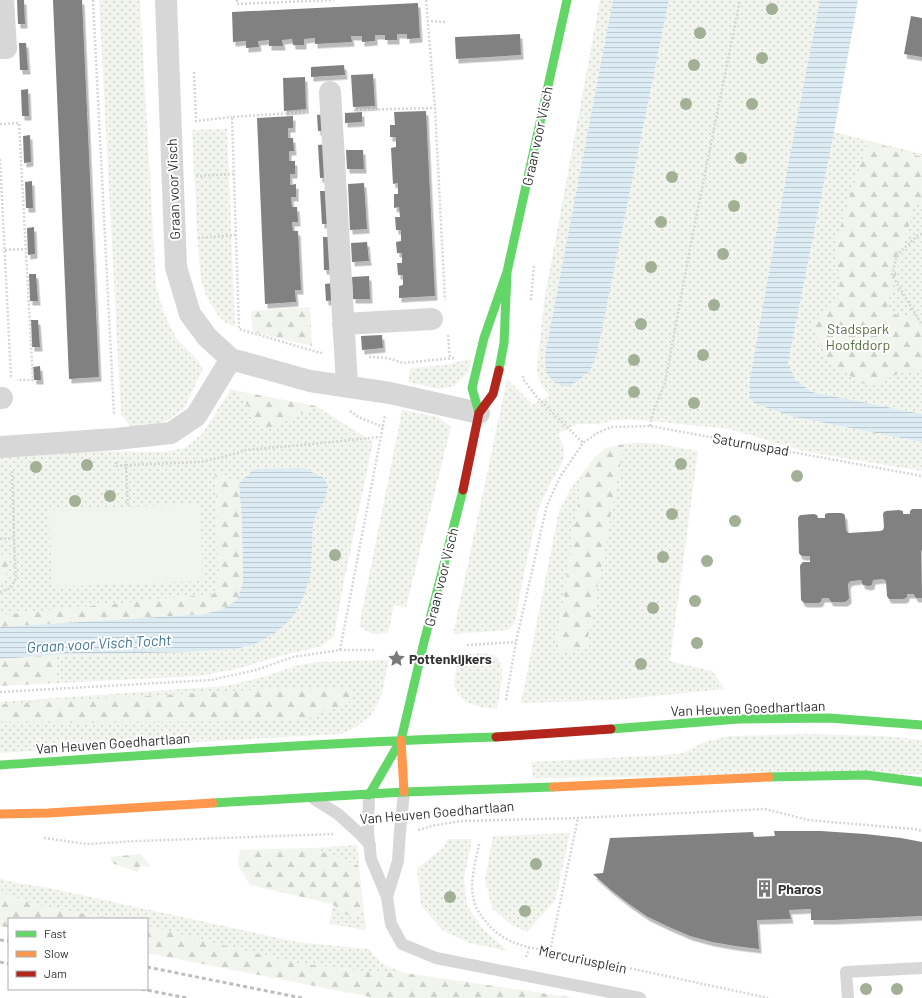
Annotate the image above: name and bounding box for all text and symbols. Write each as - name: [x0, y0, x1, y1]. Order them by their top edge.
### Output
- street label: Graan voor Visch: [518, 85, 556, 187]
- street label: Graan voor Visch: [163, 138, 183, 240]
- park label: Stadspark Hoofddorp: [826, 320, 890, 353]
- street label: Saturnuspad: [711, 429, 791, 459]
- street label: Graan voor Visch: [421, 526, 461, 628]
- water label: Graan voor Visch Tocht: [26, 630, 173, 656]
- place icon: Pottenkijkers: [386, 648, 406, 668]
- place label: Pottenkijkers: [409, 650, 492, 667]
- street label: Van Heuven Goedhartlaan: [670, 697, 826, 719]
- street label: Van Heuven Goedhartlaan: [35, 729, 191, 757]
- street label: Van Heuven Goedhartlaan: [359, 797, 515, 827]
- building icon: Pharos: [755, 878, 775, 898]
- place label: Pharos: [778, 880, 821, 897]
- legend: [8, 918, 148, 990]
- text: Fast: [44, 926, 67, 940]
- street label: Mercuriusplein: [537, 941, 629, 977]
- text: Slow: [44, 946, 69, 960]
- text: Jam: [44, 966, 67, 980]

